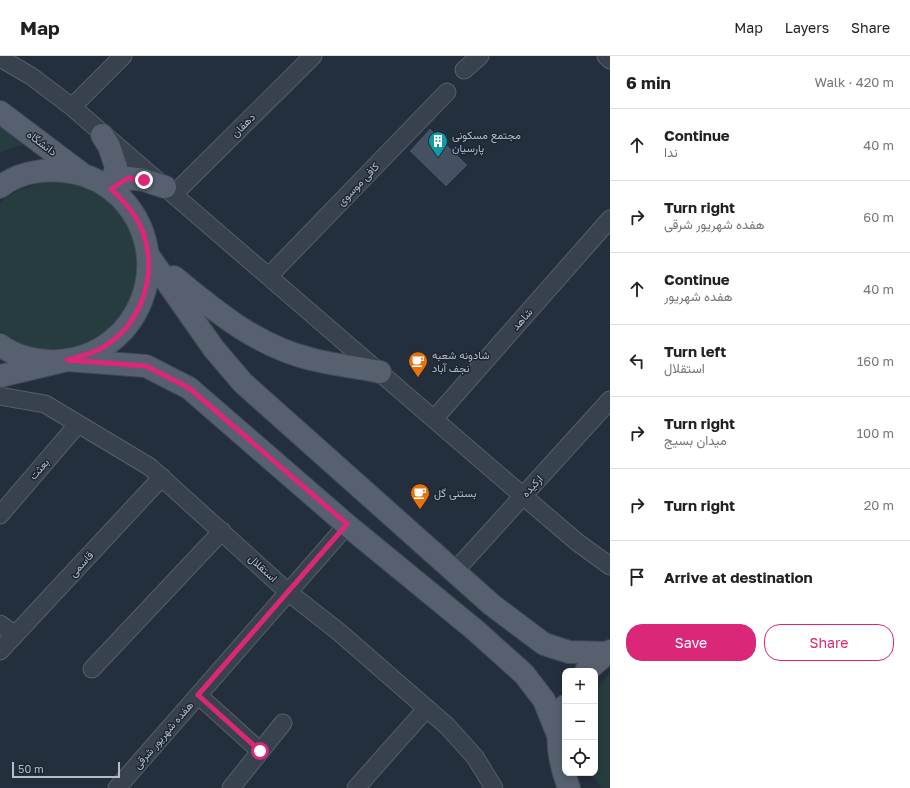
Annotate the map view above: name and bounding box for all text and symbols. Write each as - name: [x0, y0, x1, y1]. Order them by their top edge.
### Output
- text: Map: [20, 16, 60, 39]
- text: Map: [734, 19, 763, 36]
- text: Layers: [785, 19, 829, 36]
- text: Share: [851, 19, 890, 36]
- text: 6 min: [626, 72, 671, 93]
- text: Walk · 420 m: [815, 74, 894, 90]
- street label: دهقان: [228, 110, 257, 139]
- text: Continue: [664, 126, 730, 144]
- street label: دانشگاه: [25, 127, 60, 158]
- place label: مجتمع مسکونی پارسیان: [452, 128, 521, 156]
- building icon: مجتمع مسکونی پارسیان: [427, 130, 449, 158]
- icon: ahead: [626, 134, 648, 156]
- text: 40 m: [863, 137, 894, 153]
- text: ندا: [664, 144, 678, 160]
- street label: کافی موسوی: [334, 159, 382, 209]
- route end: [135, 171, 153, 189]
- text: Turn right: [664, 198, 735, 216]
- icon: right: [626, 206, 648, 228]
- text: 60 m: [863, 209, 894, 225]
- text: هفده شهریور شرقی: [664, 216, 764, 232]
- text: Continue: [664, 270, 730, 288]
- icon: ahead: [626, 278, 648, 300]
- text: 40 m: [863, 281, 894, 297]
- text: هفده شهریور: [664, 288, 732, 304]
- street label: شاهد: [509, 305, 535, 332]
- text: Turn left: [664, 342, 726, 360]
- place label: شادونه شعبه نجف آباد: [432, 348, 490, 375]
- cafe icon: شادونه شعبه نجف آباد: [407, 350, 429, 378]
- icon: left: [626, 350, 648, 372]
- text: 160 m: [857, 353, 894, 369]
- text: استقلال: [664, 360, 705, 376]
- text: Turn right: [664, 414, 735, 432]
- icon: right: [626, 422, 648, 444]
- text: 100 m: [857, 425, 894, 441]
- text: میدان بسیج: [664, 432, 727, 448]
- street label: بعثت: [26, 455, 52, 483]
- street label: ارکیده: [518, 472, 546, 500]
- cafe icon: بستنی گل: [409, 482, 431, 510]
- place label: بستنی گل: [434, 486, 477, 500]
- icon: right: [626, 494, 648, 516]
- text: Turn right: [664, 496, 735, 514]
- text: 20 m: [864, 497, 894, 513]
- street label: قاسمی: [66, 548, 96, 580]
- street label: استقلال: [246, 551, 280, 585]
- icon: arrive: [626, 566, 648, 588]
- text: Arrive at destination: [664, 568, 813, 586]
- button: Save: [626, 624, 756, 661]
- button: Share: [764, 624, 894, 661]
- map controls: [562, 668, 598, 776]
- button: +: [562, 668, 598, 704]
- street label: هفده شهریور شرقی: [130, 698, 196, 772]
- button: −: [562, 704, 598, 740]
- button: locate: [562, 740, 598, 776]
- route start: [251, 742, 269, 760]
- scale bar: [12, 760, 120, 779]
- text: 50 m: [18, 762, 44, 775]

